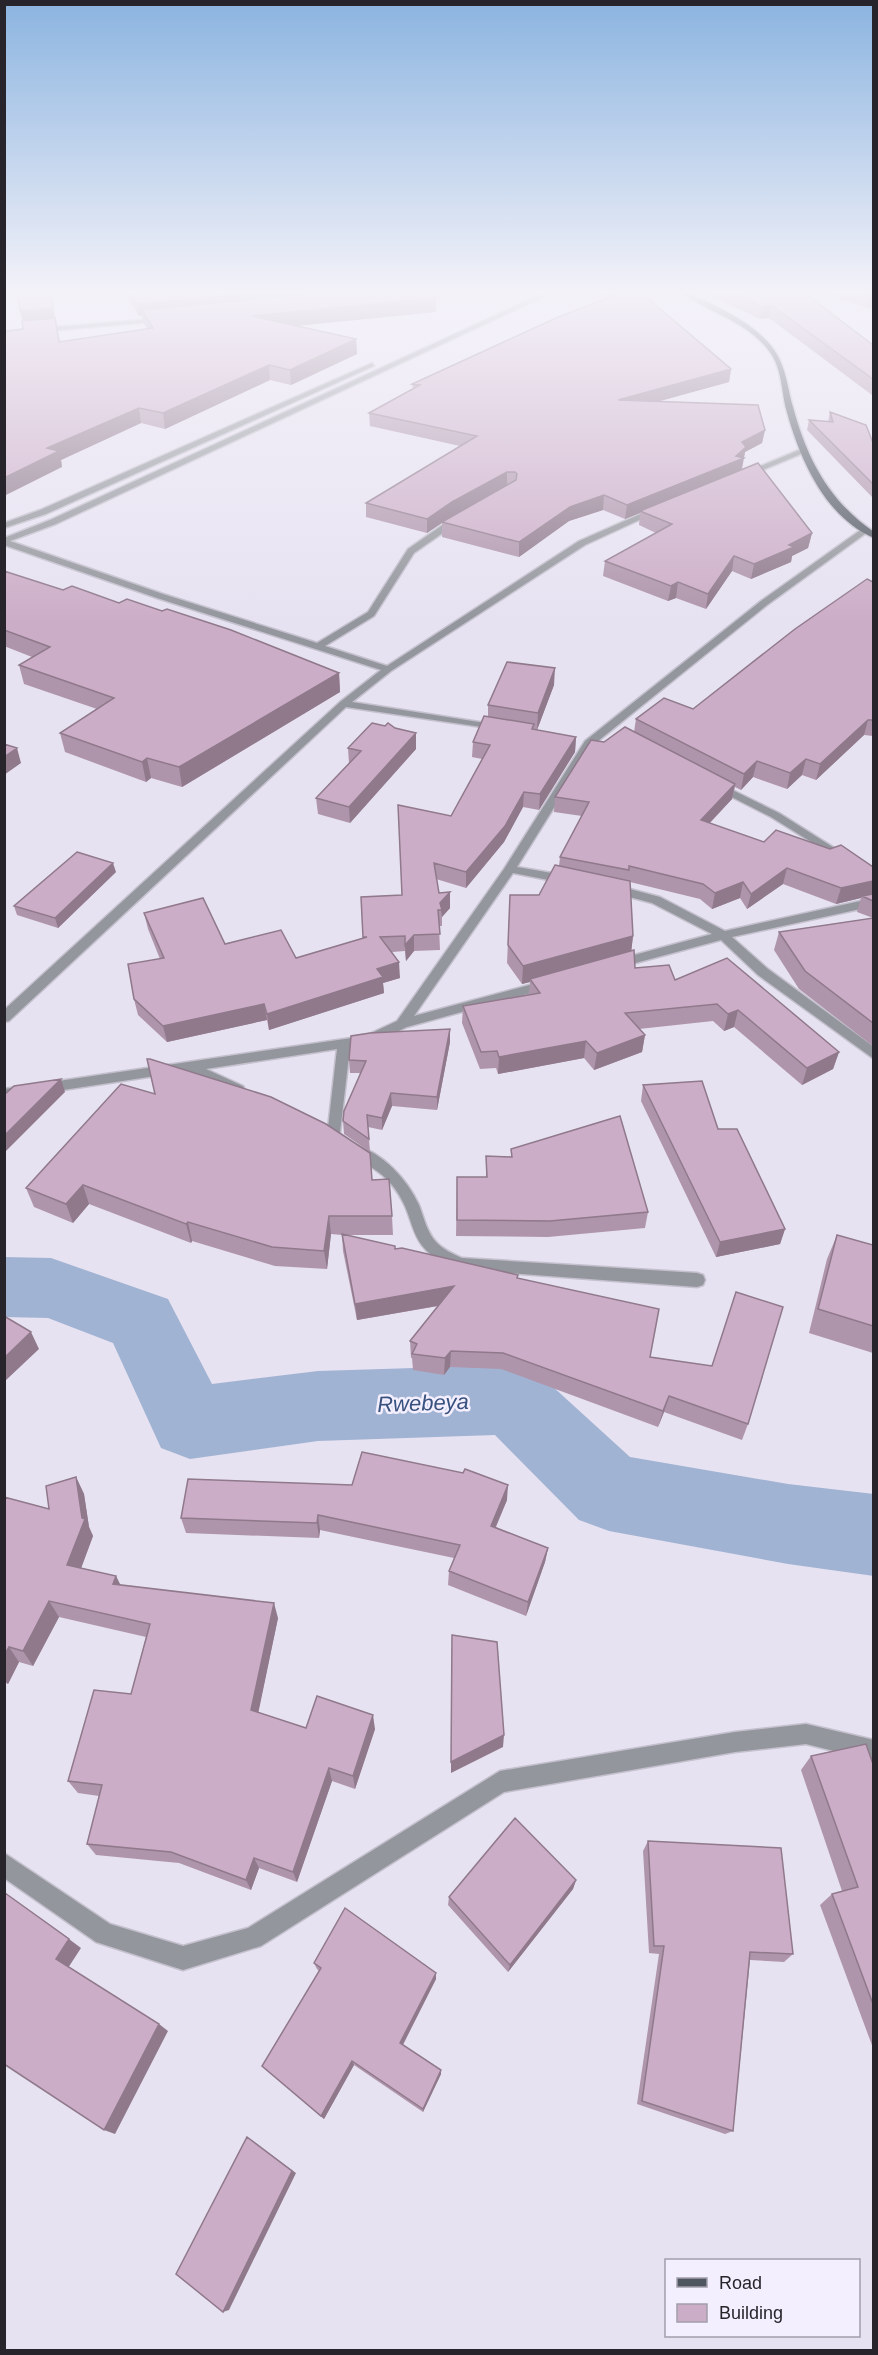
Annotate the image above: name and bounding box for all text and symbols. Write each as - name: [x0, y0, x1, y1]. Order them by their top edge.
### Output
- water label: Rwebeya: [377, 1389, 469, 1417]
- legend: [665, 2259, 860, 2337]
- text: Road: [719, 2273, 762, 2293]
- text: Building: [719, 2303, 783, 2323]

